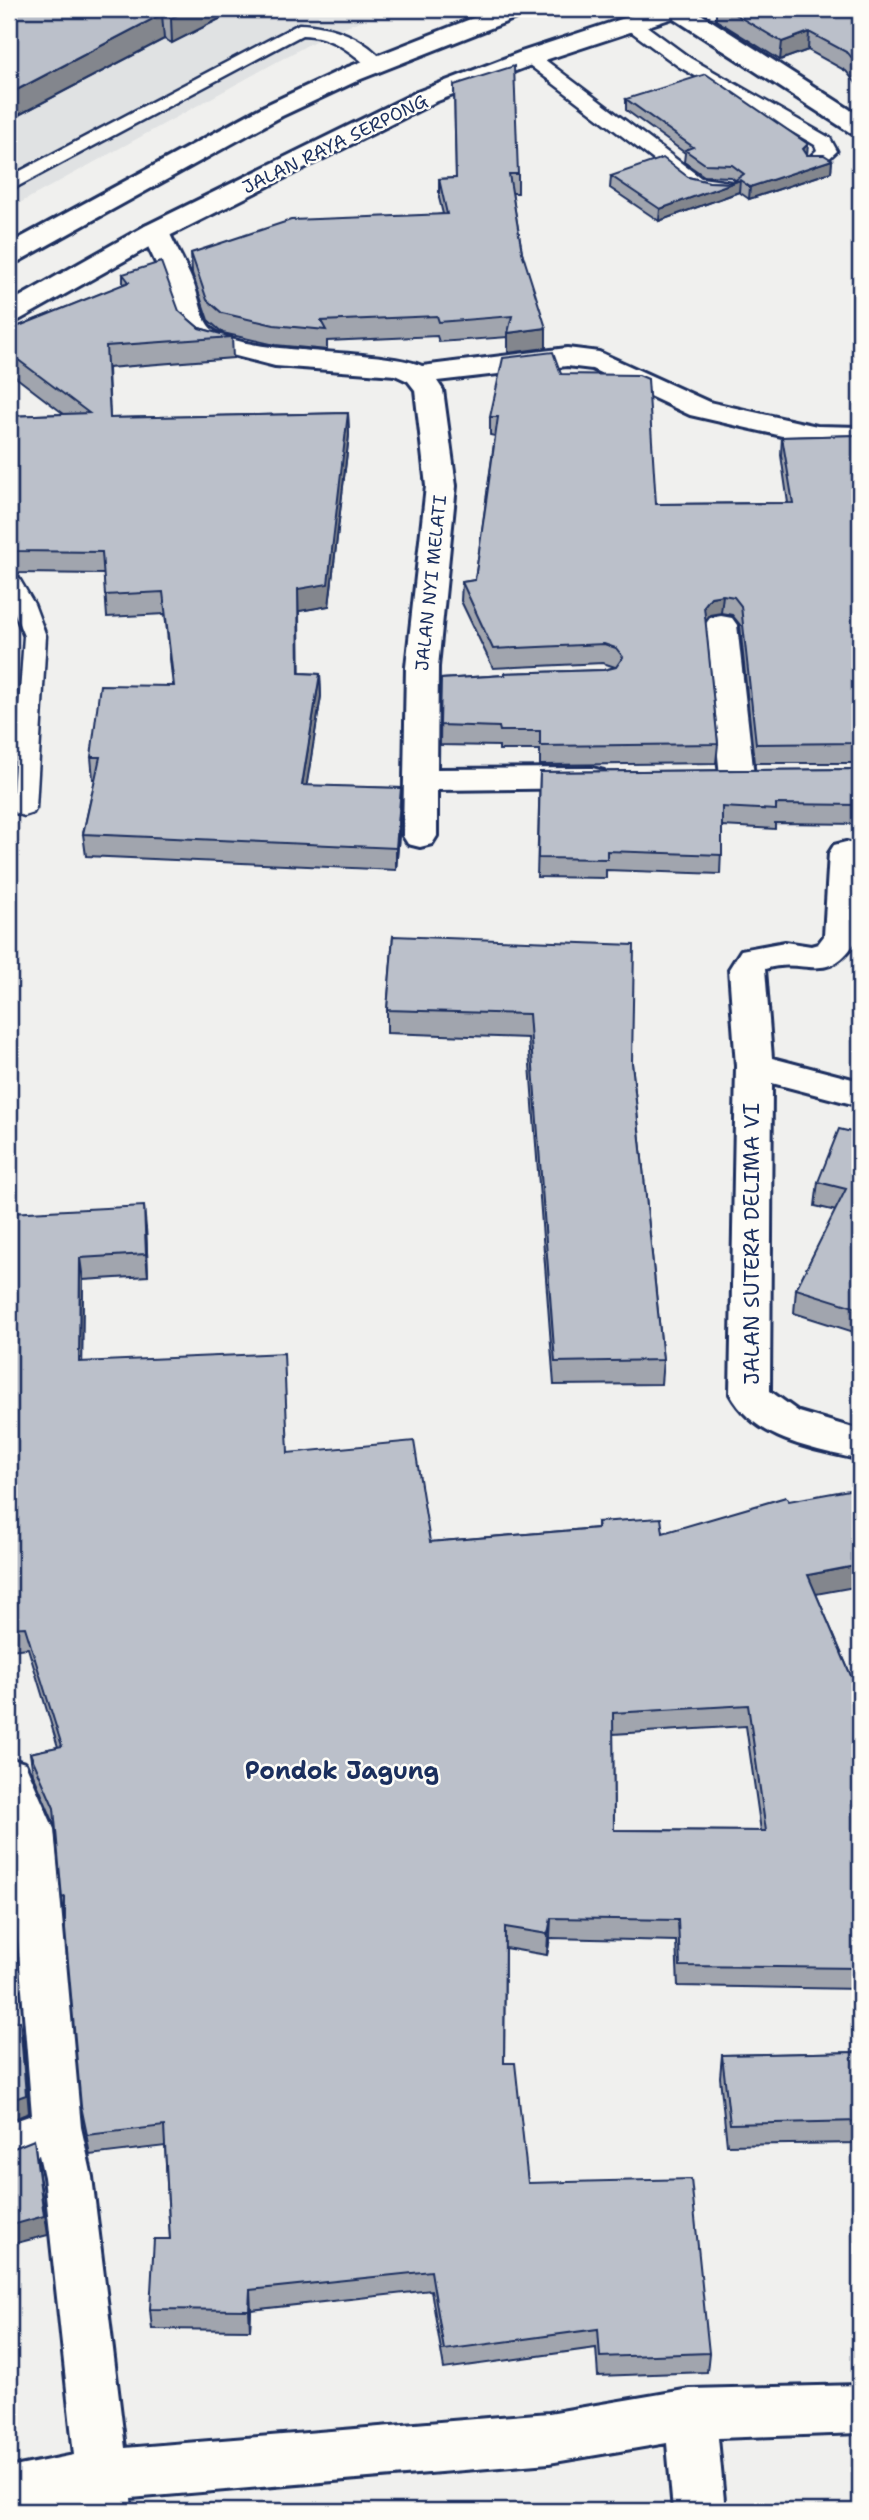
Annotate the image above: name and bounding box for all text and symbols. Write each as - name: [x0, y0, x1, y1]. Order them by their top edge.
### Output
- street label: JALAN RAYA SERPONG: [238, 88, 432, 199]
- street label: JALAN NYI MELATI: [410, 494, 452, 672]
- street label: JALAN SUTERA DELIMA VI: [738, 1103, 766, 1385]
- district label: Pondok Jagung: [245, 1755, 439, 1787]

